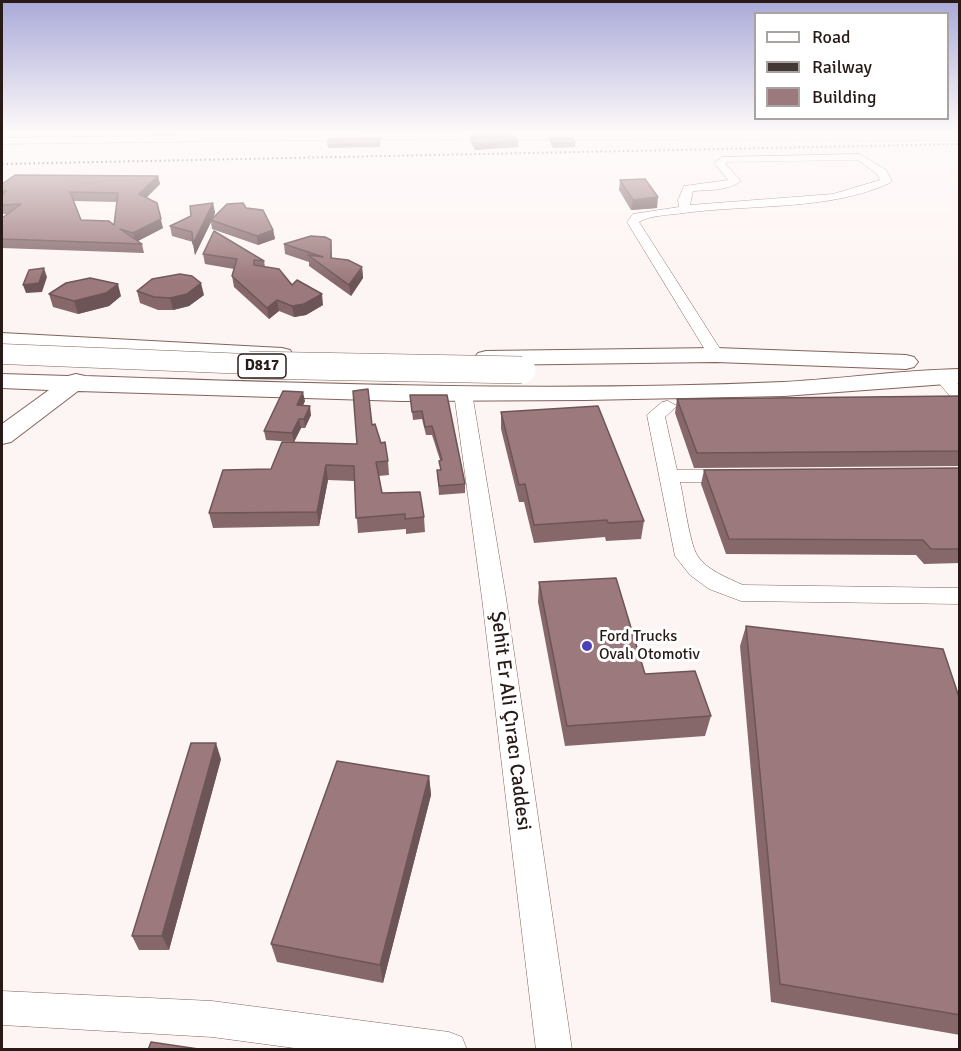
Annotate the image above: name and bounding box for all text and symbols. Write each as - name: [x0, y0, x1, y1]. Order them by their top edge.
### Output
- legend: [754, 12, 949, 120]
- text: Road: [812, 26, 851, 48]
- text: Railway: [812, 56, 872, 78]
- text: Building: [812, 86, 876, 108]
- road number: D817: [238, 354, 286, 378]
- street label: Şehit Er Ali Çıracı Caddesi: [485, 610, 535, 832]
- place label: Ford Trucks Ovalı Otomotiv: [599, 627, 700, 665]
- marker: Ford Trucks Ovalı Otomotiv: [580, 639, 594, 653]

